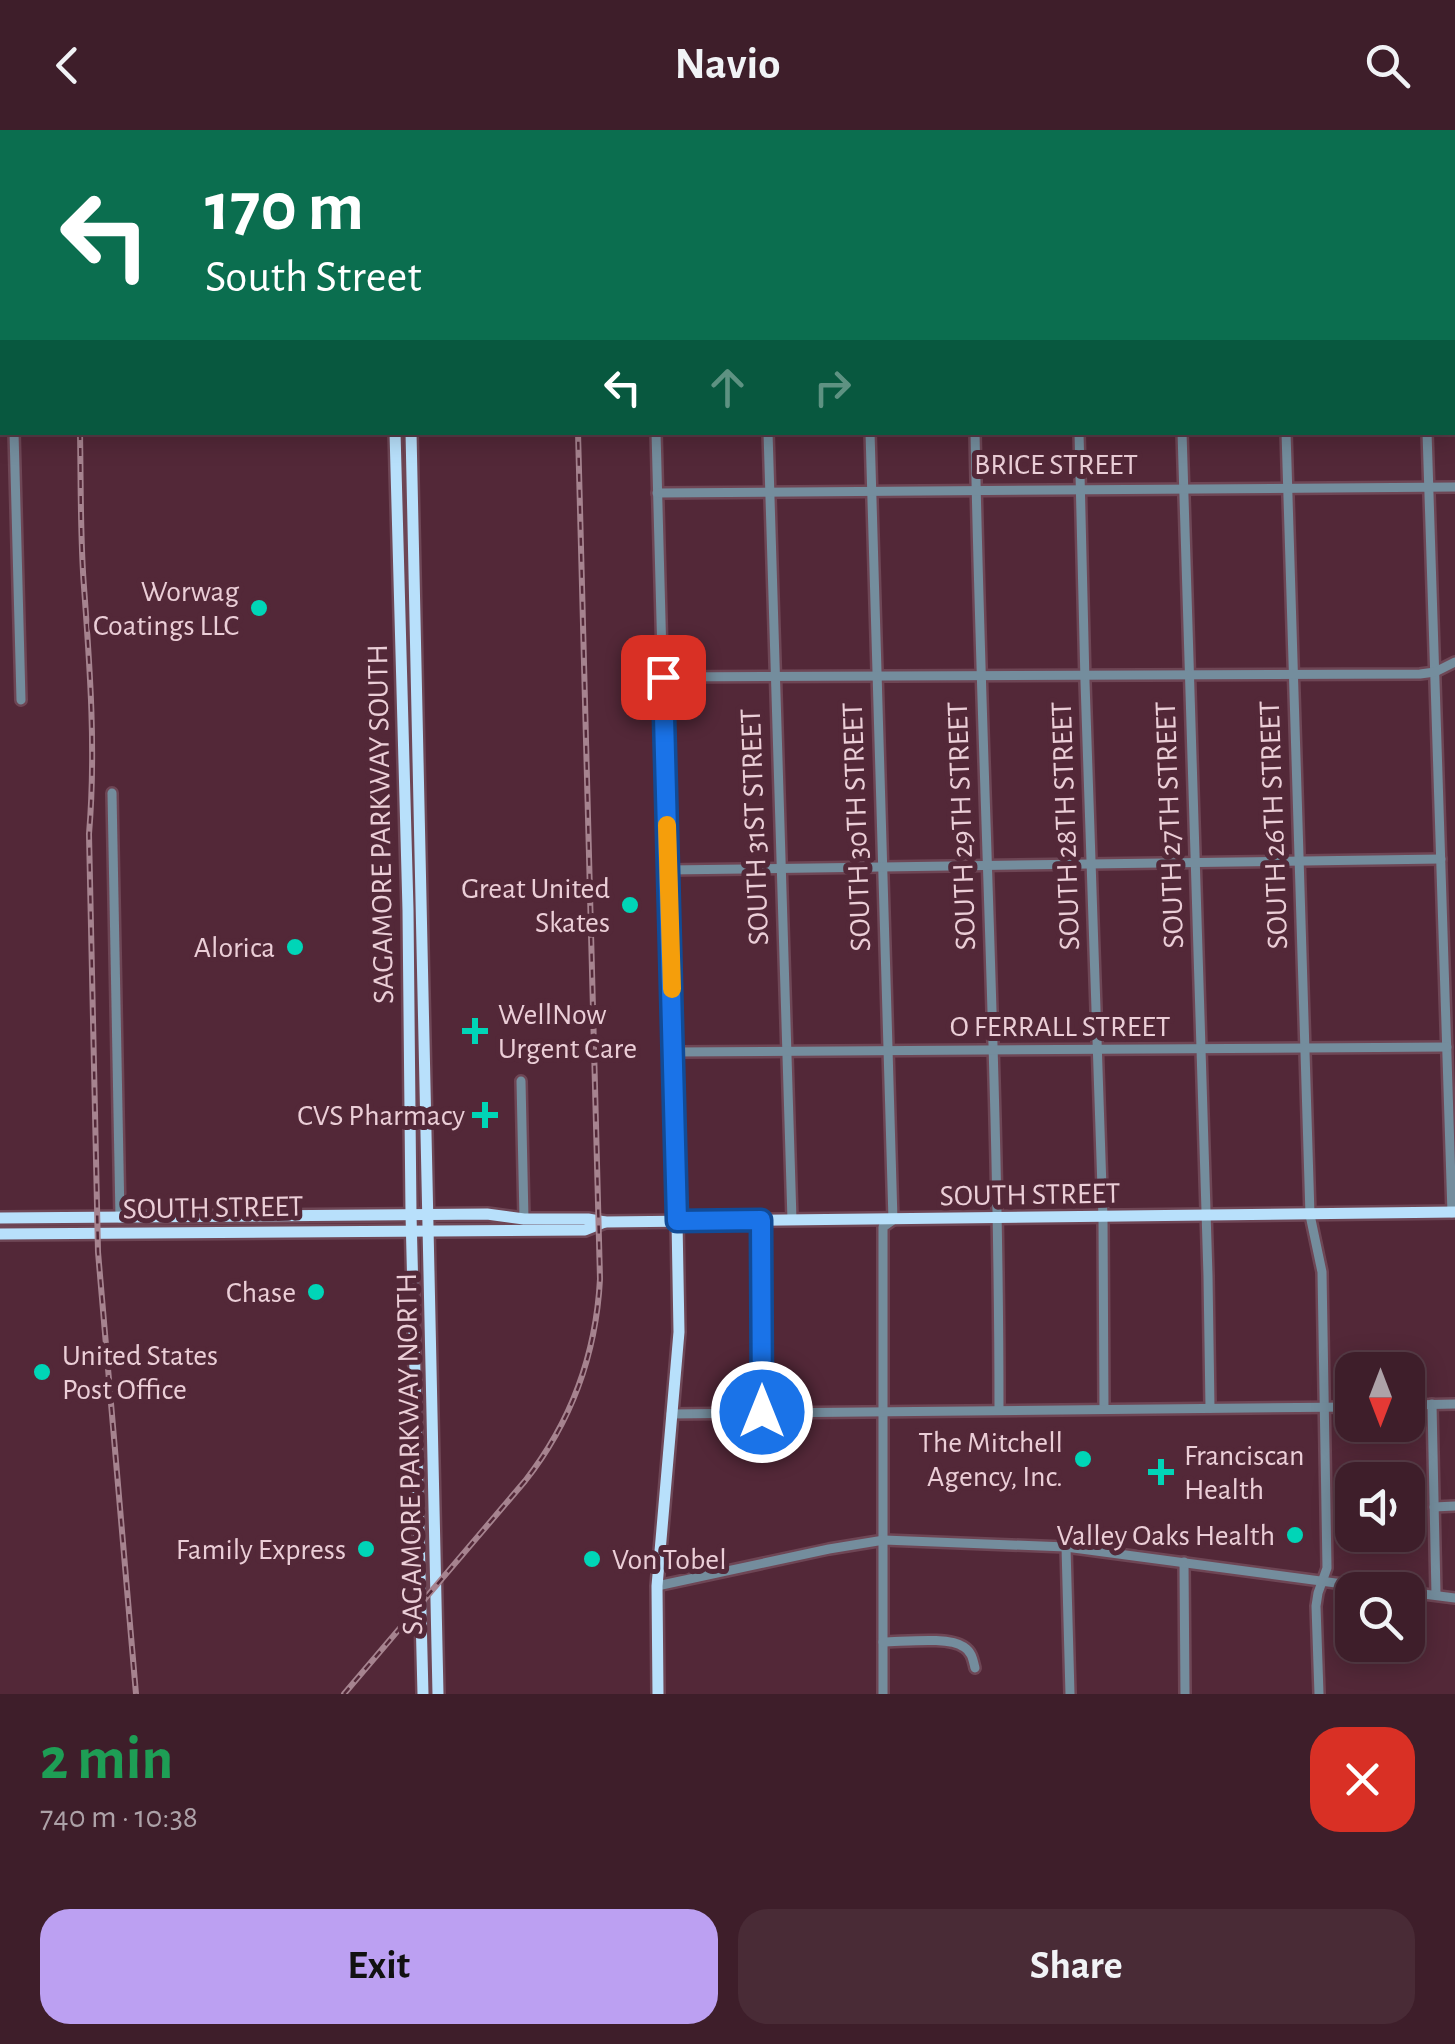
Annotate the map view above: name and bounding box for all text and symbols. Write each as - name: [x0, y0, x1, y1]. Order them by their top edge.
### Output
- icon: back: [40, 38, 95, 93]
- icon: search: [1360, 38, 1415, 93]
- text: Navio: [675, 42, 780, 87]
- icon: left: [40, 170, 170, 300]
- text: 170 m: [205, 173, 364, 243]
- text: South Street: [205, 255, 422, 300]
- icon: left: [595, 360, 650, 415]
- icon: ahead: [700, 360, 755, 415]
- icon: right: [805, 360, 860, 415]
- street label: BRICE STREET: [974, 450, 1138, 480]
- place label: Worwag Coatings LLC: [93, 577, 239, 641]
- marker: Worwag Coatings LLC: [248, 597, 270, 619]
- pin: [621, 635, 706, 720]
- street label: SAGAMORE PARKWAY SOUTH: [363, 644, 399, 1004]
- icon: arrive: [636, 650, 691, 705]
- street label: SOUTH 26TH STREET: [1255, 700, 1293, 950]
- street label: SOUTH 29TH STREET: [943, 701, 981, 951]
- street label: SOUTH 28TH STREET: [1047, 701, 1085, 951]
- street label: SOUTH 27TH STREET: [1151, 701, 1189, 949]
- street label: SOUTH 30TH STREET: [838, 702, 876, 952]
- street label: SOUTH 31ST STREET: [736, 708, 774, 946]
- place label: Great United Skates: [461, 874, 610, 938]
- marker: Great United Skates: [619, 894, 641, 916]
- place label: Alorica: [194, 933, 275, 963]
- marker: Alorica: [284, 936, 306, 958]
- place label: WellNow Urgent Care: [498, 1000, 637, 1064]
- street label: O FERRALL STREET: [950, 1012, 1171, 1042]
- marker: WellNow Urgent Care: [462, 1018, 488, 1044]
- place label: CVS Pharmacy: [297, 1101, 465, 1131]
- marker: CVS Pharmacy: [474, 1104, 496, 1126]
- street label: SOUTH STREET: [939, 1178, 1121, 1212]
- street label: SOUTH STREET: [122, 1191, 304, 1225]
- street label: SAGAMORE PARKWAY NORTH: [392, 1273, 428, 1635]
- place label: Chase: [226, 1278, 296, 1308]
- marker: Chase: [305, 1281, 327, 1303]
- place label: United States Post Office: [62, 1341, 218, 1405]
- north arrow: [1335, 1352, 1425, 1442]
- map controls: [1335, 1352, 1425, 1662]
- position arrow: [710, 1360, 814, 1464]
- marker: United States Post Office: [31, 1361, 53, 1383]
- place label: The Mitchell Agency, Inc.: [918, 1428, 1063, 1492]
- place label: Franciscan Health: [1184, 1441, 1305, 1505]
- marker: The Mitchell Agency, Inc.: [1072, 1448, 1094, 1470]
- marker: Franciscan Health: [1148, 1459, 1174, 1485]
- button: sound: [1335, 1462, 1425, 1552]
- place label: Valley Oaks Health: [1057, 1521, 1275, 1551]
- marker: Valley Oaks Health: [1284, 1524, 1306, 1546]
- place label: Family Express: [176, 1535, 346, 1565]
- marker: Family Express: [355, 1538, 377, 1560]
- place label: Von Tobel: [612, 1545, 727, 1575]
- marker: Von Tobel: [581, 1548, 603, 1570]
- button: search: [1335, 1572, 1425, 1662]
- button: close: [1310, 1727, 1415, 1832]
- text: 2 min: [40, 1730, 173, 1790]
- text: 740 m · 10:38: [40, 1801, 198, 1833]
- button: Exit: [40, 1909, 718, 2024]
- button: Share: [738, 1909, 1415, 2024]

